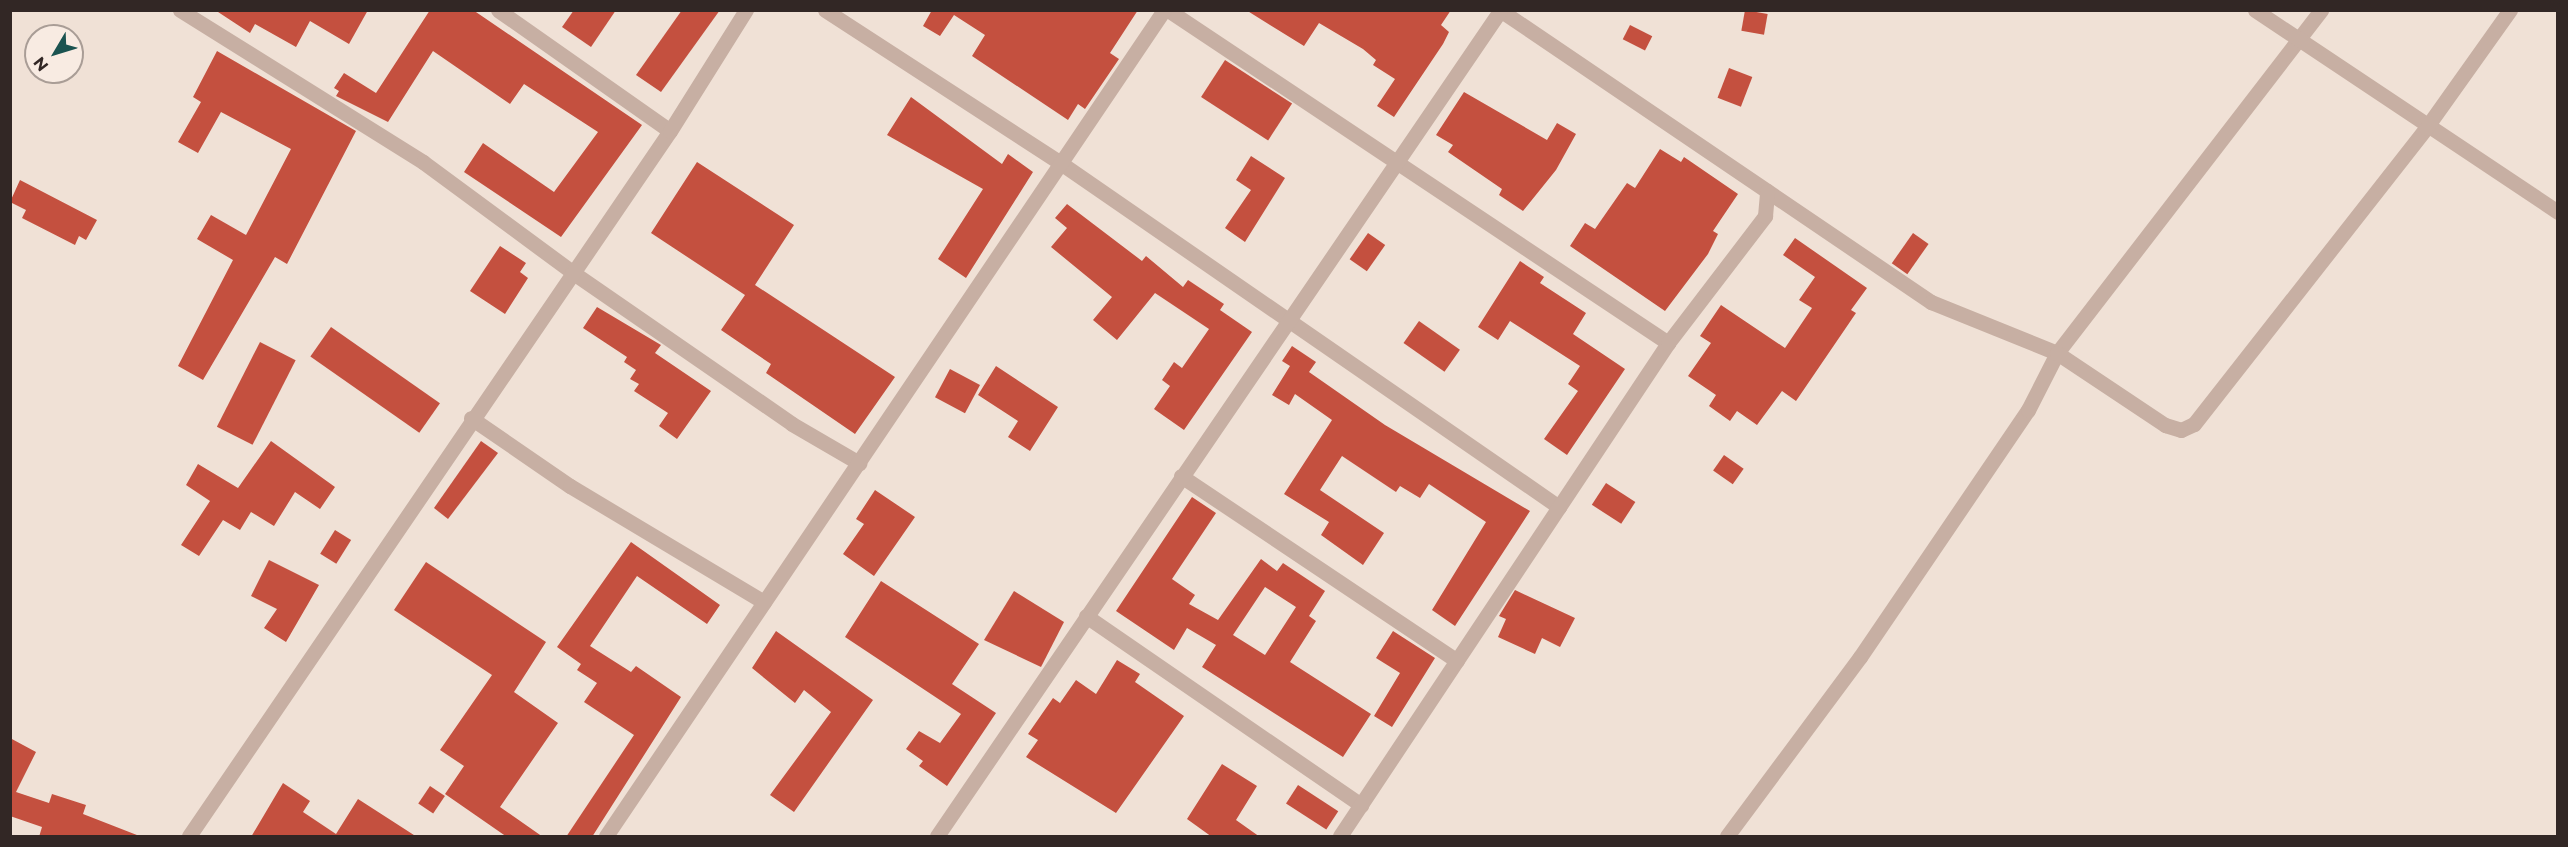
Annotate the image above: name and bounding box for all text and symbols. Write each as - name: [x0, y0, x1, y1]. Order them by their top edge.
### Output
- north arrow: [24, 24, 84, 84]
- text: N: [30, 53, 52, 75]

